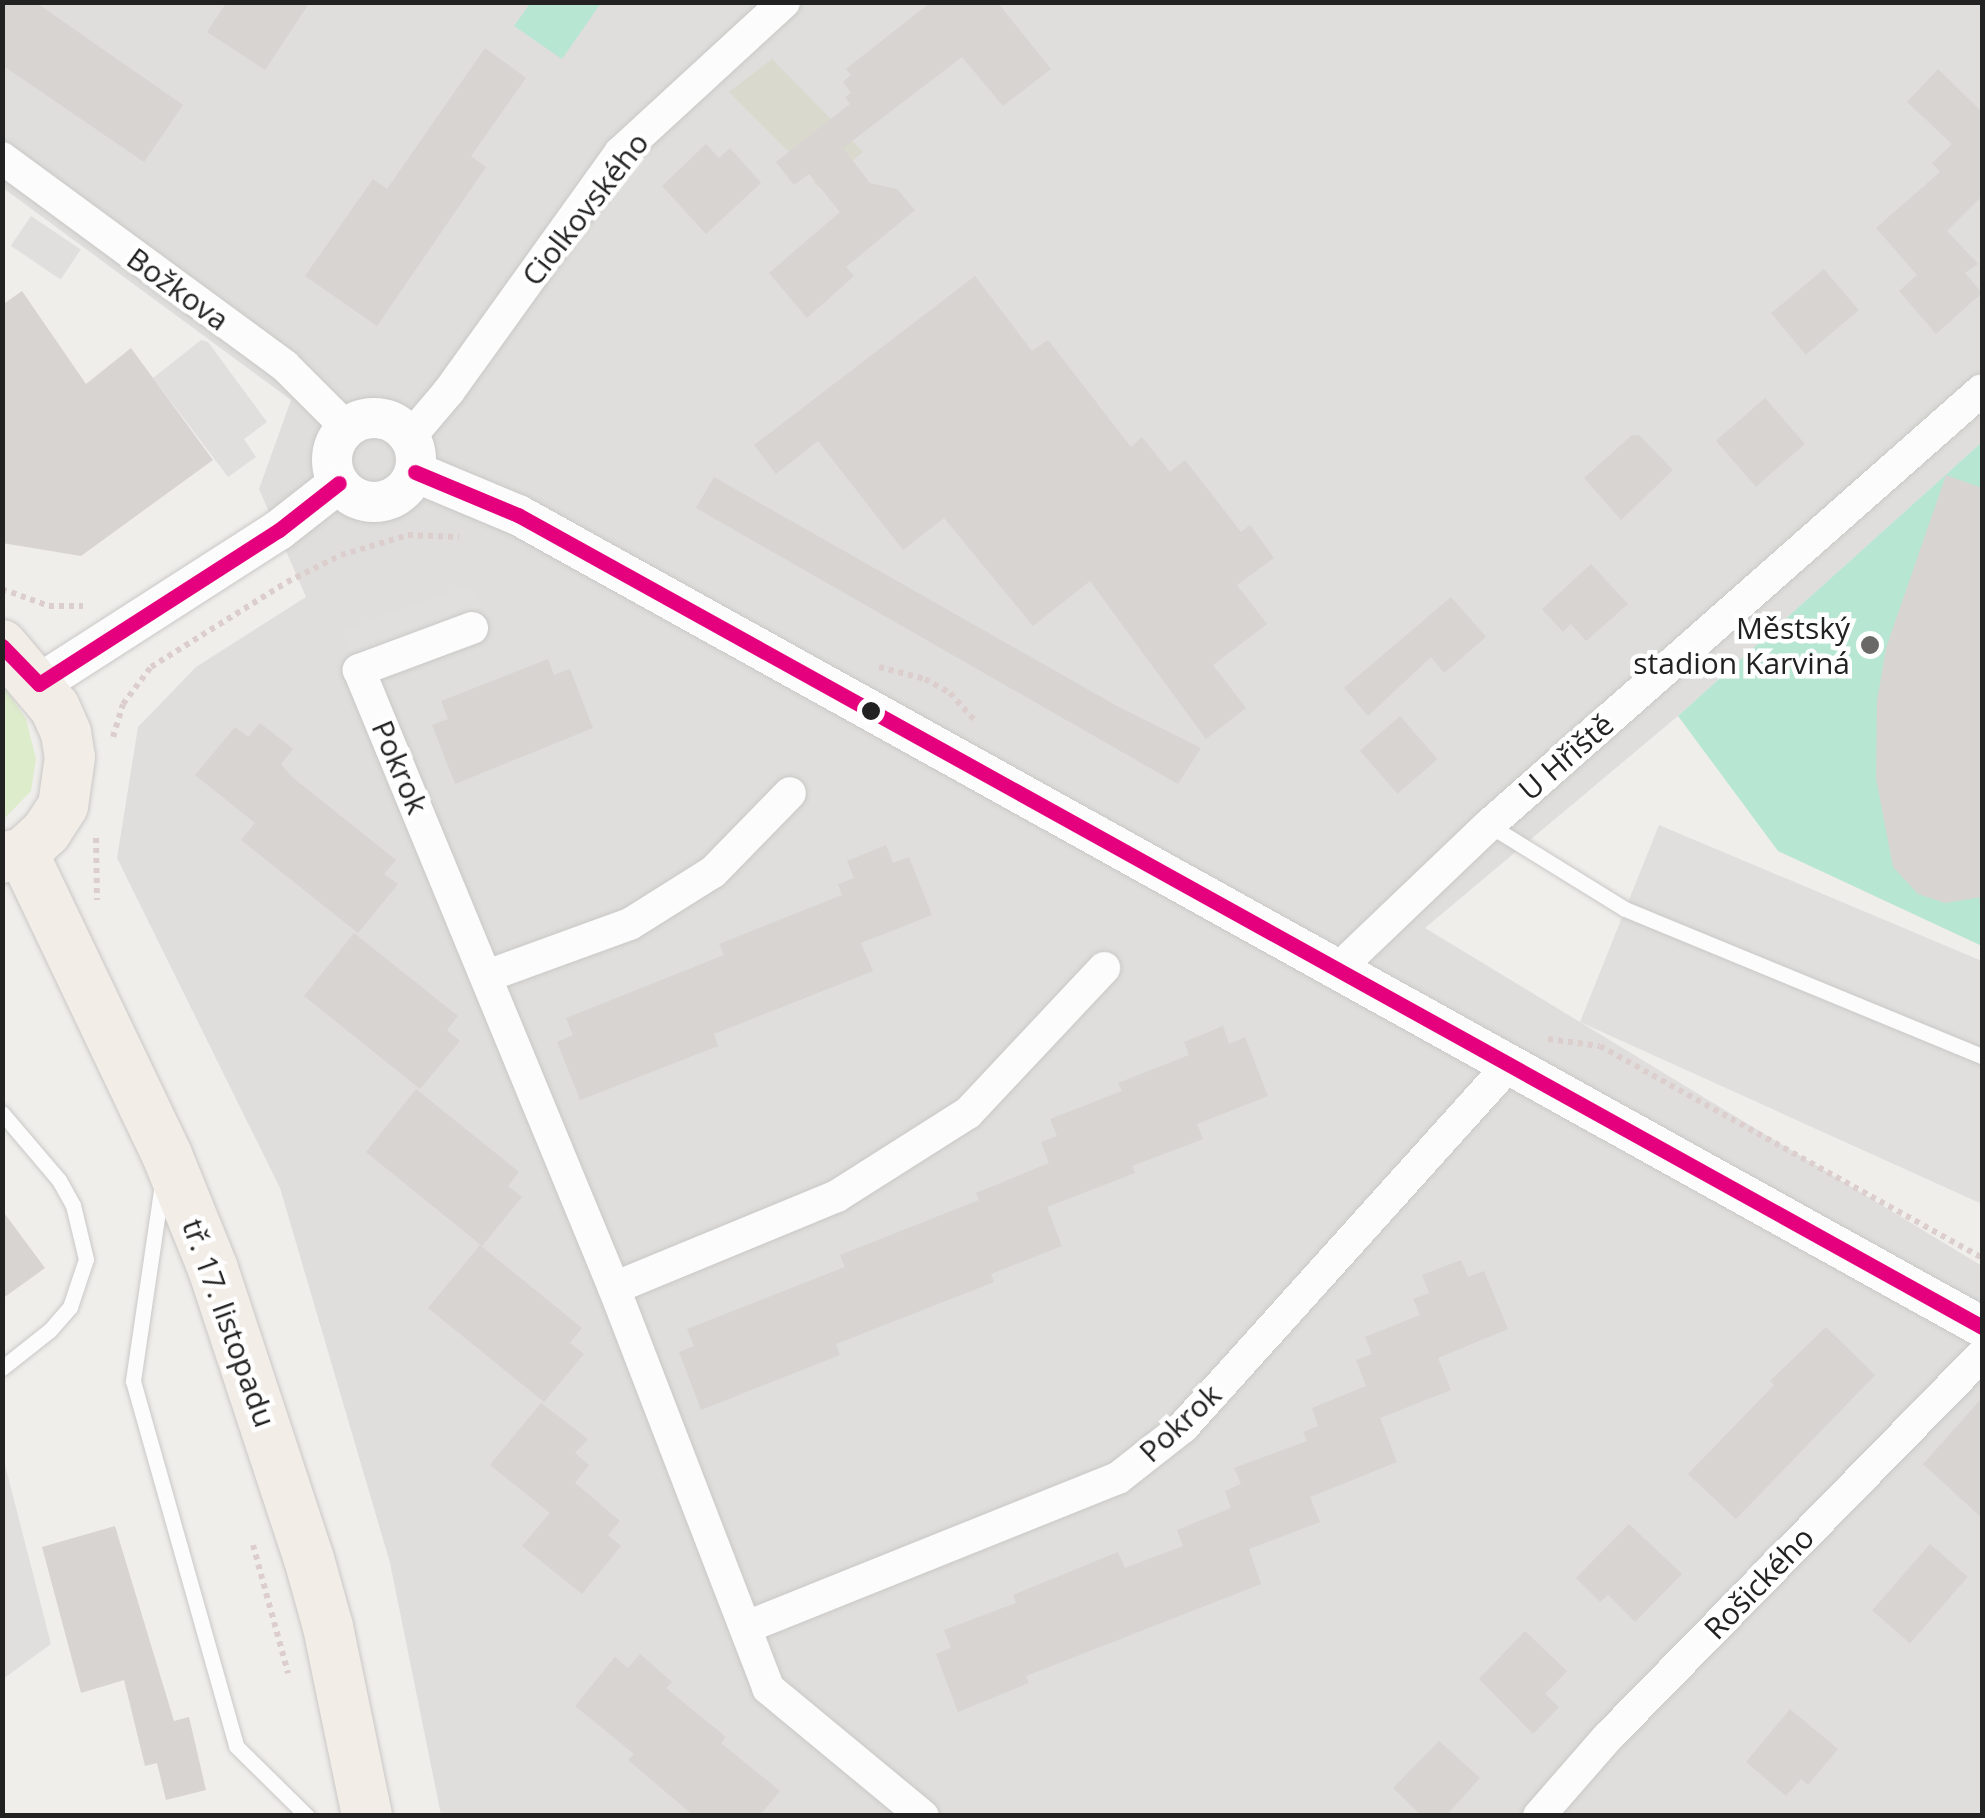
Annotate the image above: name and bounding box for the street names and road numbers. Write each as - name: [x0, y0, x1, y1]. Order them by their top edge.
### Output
- street label: Ciolkovského: [514, 125, 656, 293]
- street label: Božkova: [120, 240, 236, 338]
- street label: U Hřiště: [1511, 706, 1621, 808]
- street label: Pokrok: [364, 715, 436, 819]
- street label: tř. 17. listopadu: [175, 1214, 283, 1432]
- street label: Pokrok: [1132, 1376, 1228, 1470]
- street label: Rošického: [1697, 1519, 1821, 1647]

